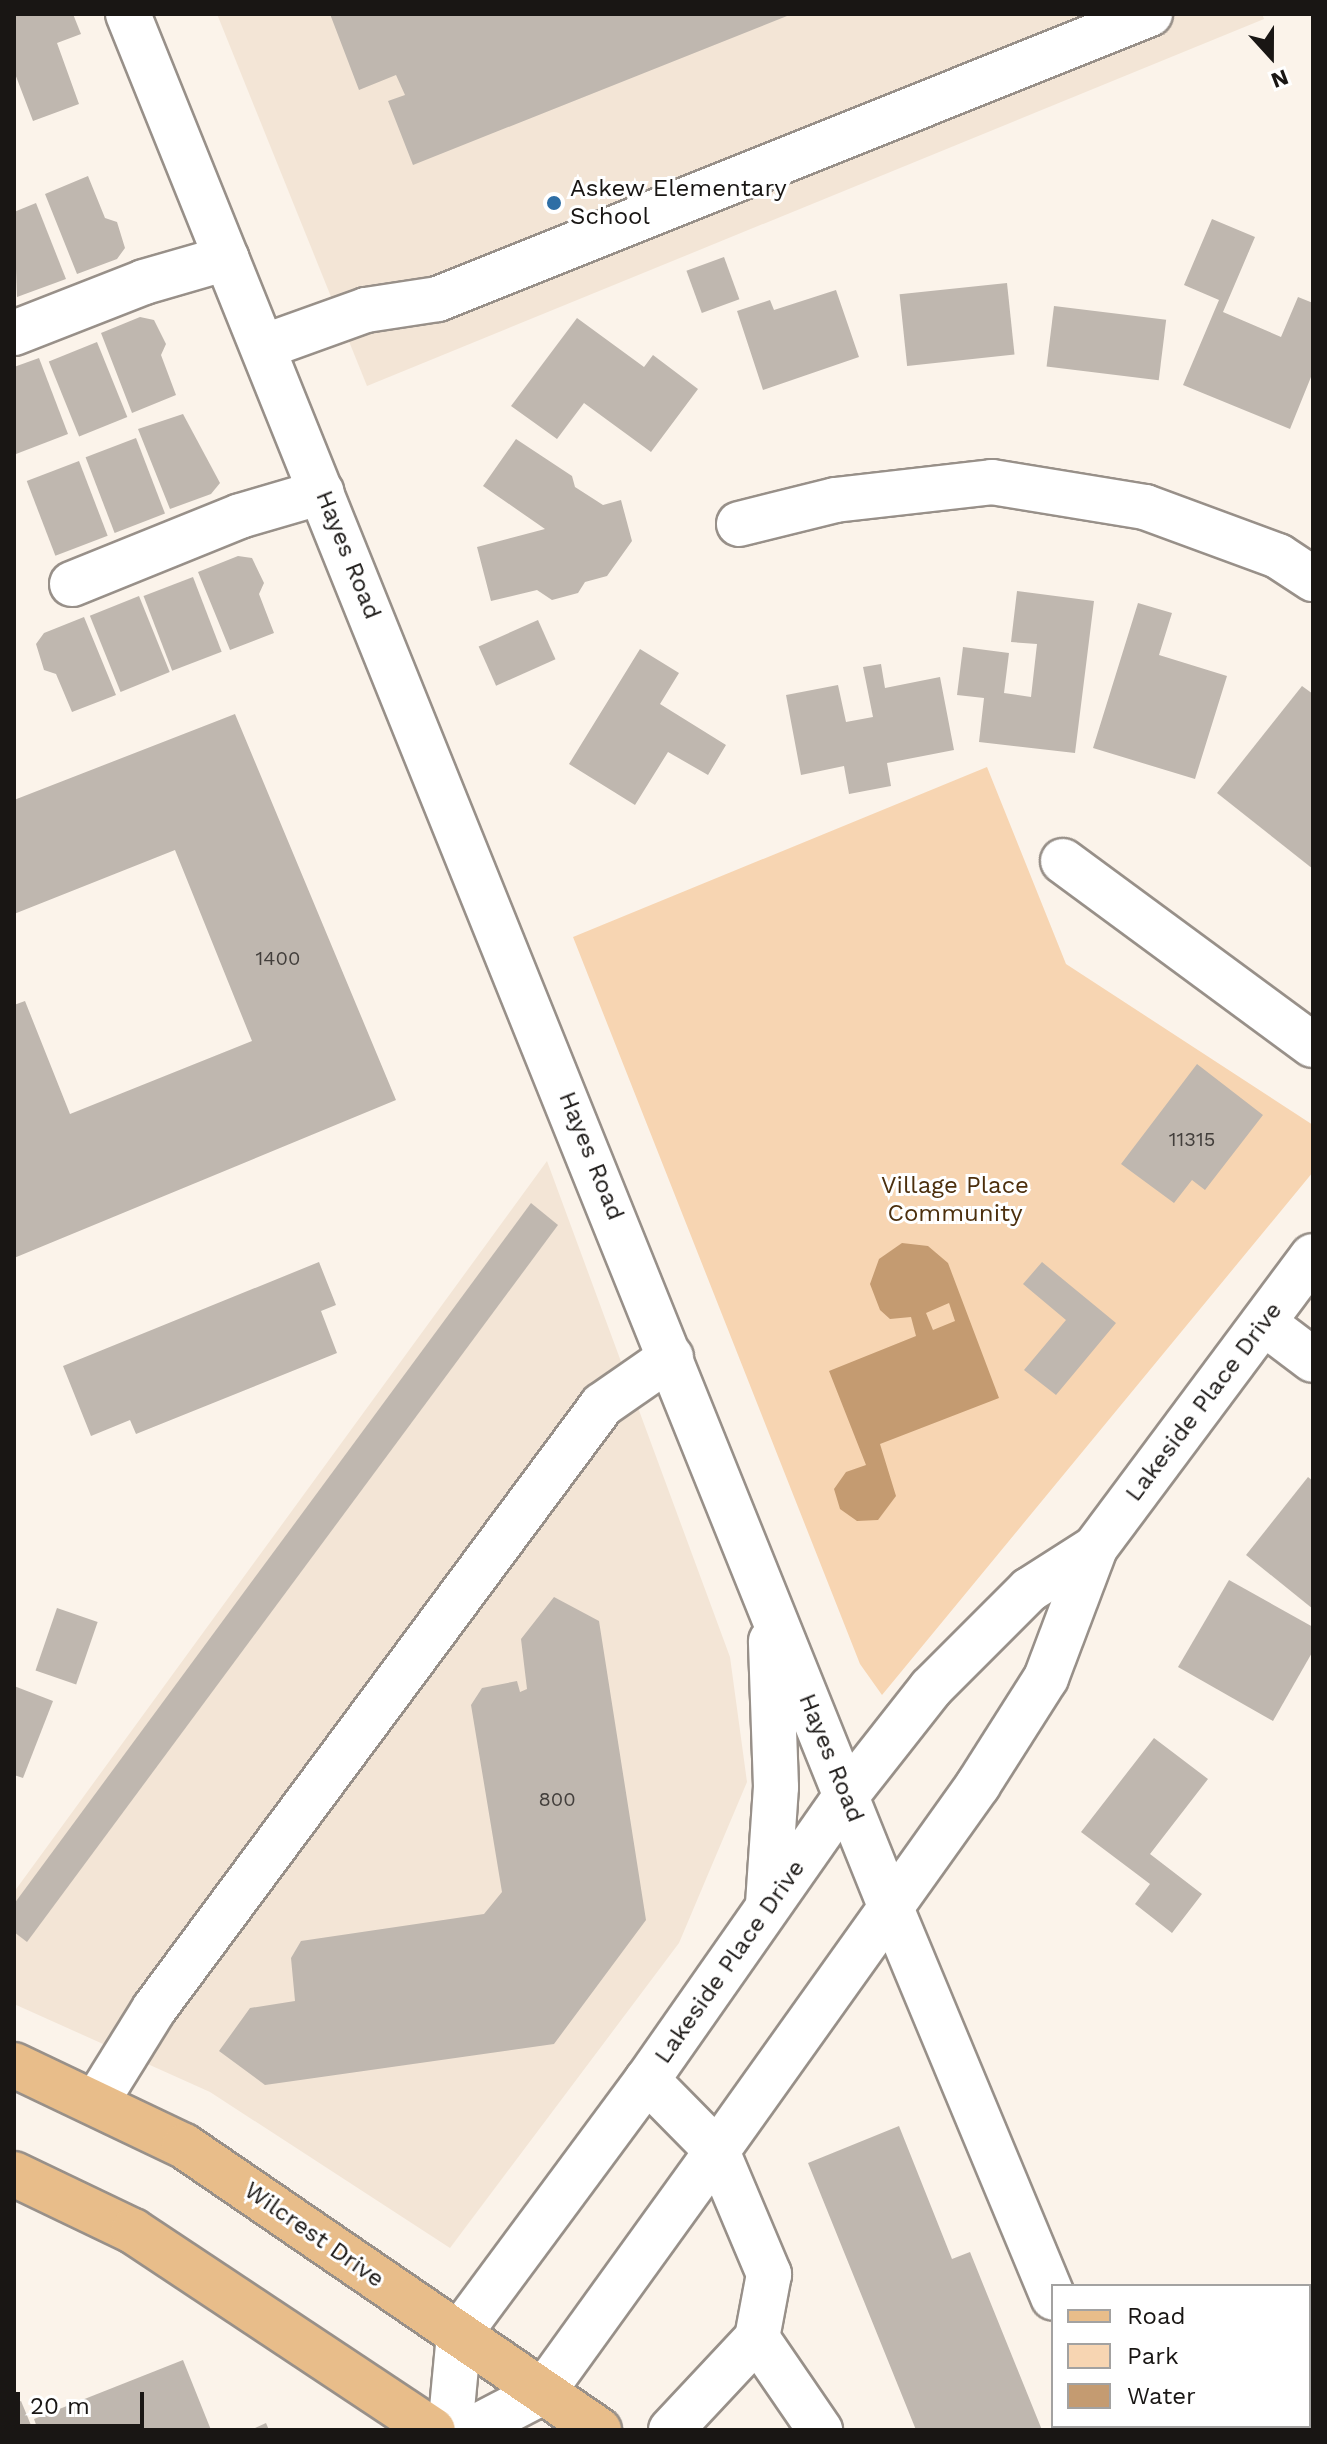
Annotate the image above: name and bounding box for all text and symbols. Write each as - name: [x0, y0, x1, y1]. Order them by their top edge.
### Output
- north arrow: [1231, 16, 1311, 96]
- text: N: [1268, 64, 1292, 93]
- place label: Askew Elementary School: [570, 175, 787, 231]
- marker: Askew Elementary School: [545, 194, 563, 212]
- street label: Hayes Road: [309, 487, 387, 623]
- house number: 1400: [256, 946, 300, 970]
- street label: Hayes Road: [552, 1088, 630, 1224]
- house number: 11315: [1169, 1127, 1215, 1151]
- park label: Village Place Community: [881, 1172, 1029, 1228]
- street label: Lakeside Place Drive: [1120, 1297, 1288, 1507]
- street label: Hayes Road: [792, 1690, 870, 1826]
- house number: 800: [538, 1787, 576, 1811]
- street label: Lakeside Place Drive: [649, 1855, 811, 2069]
- street label: Wilcrest Drive: [239, 2176, 389, 2294]
- legend: [1051, 2284, 1311, 2428]
- text: Road: [1127, 2302, 1186, 2330]
- text: Park: [1127, 2342, 1179, 2370]
- scale bar: [20, 2376, 148, 2426]
- text: Water: [1127, 2382, 1196, 2410]
- text: 20 m: [30, 2392, 90, 2420]

